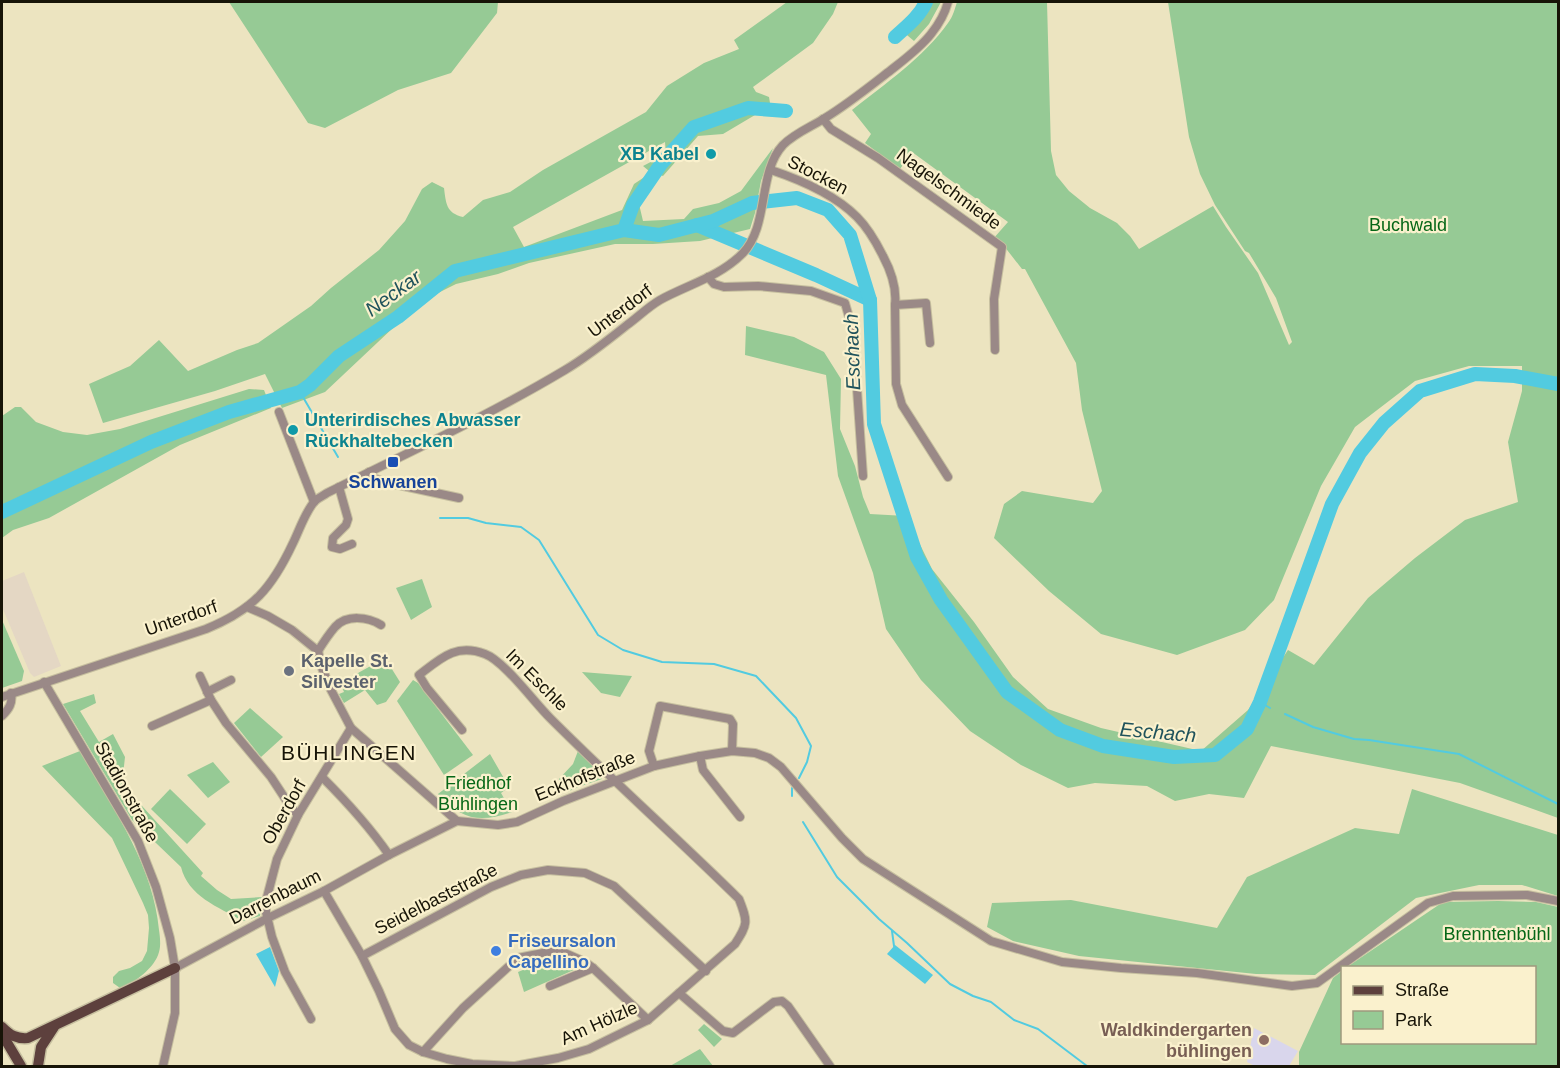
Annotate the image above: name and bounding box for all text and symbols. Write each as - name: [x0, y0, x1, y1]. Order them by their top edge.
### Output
- place label: XB Kabel: [620, 144, 699, 164]
- street label: Nagelschmiede: [893, 144, 1005, 234]
- marker: XB Kabel: [704, 147, 718, 161]
- street label: Stocken: [784, 151, 852, 199]
- park label: Buchwald: [1369, 215, 1447, 235]
- water label: Neckar: [361, 265, 426, 321]
- street label: Unterdorf: [584, 280, 657, 342]
- water label: Eschach: [840, 313, 864, 391]
- place label: Unterirdisches Abwasser Rückhaltebecken: [305, 410, 520, 451]
- marker: Unterirdisches Abwasser Rückhaltebecken: [286, 423, 300, 437]
- marker: Schwanen: [386, 455, 400, 469]
- place label: Schwanen: [348, 472, 438, 492]
- street label: Unterdorf: [142, 596, 221, 640]
- street label: Im Eschle: [502, 645, 572, 715]
- place label: Kapelle St. Silvester: [301, 651, 393, 692]
- marker: Kapelle St. Silvester: [282, 664, 296, 678]
- water label: Eschach: [1119, 718, 1197, 746]
- street label: Stadionstraße: [91, 738, 163, 846]
- district label: BÜHLINGEN: [281, 741, 417, 764]
- street label: Eckhofstraße: [532, 747, 638, 805]
- park label: Friedhof Bühlingen: [438, 773, 518, 814]
- street label: Oberdorf: [258, 775, 310, 848]
- street label: Seidelbaststraße: [371, 859, 501, 939]
- street label: Darrenbaum: [226, 865, 324, 929]
- park label: Brenntenbühl: [1443, 924, 1551, 944]
- place label: Friseursalon Capellino: [508, 931, 616, 972]
- marker: Friseursalon Capellino: [489, 944, 503, 958]
- legend: [1341, 966, 1536, 1044]
- text: Straße: [1395, 980, 1449, 1000]
- street label: Am Hölzle: [557, 997, 641, 1049]
- text: Park: [1395, 1010, 1433, 1030]
- place label: Waldkindergarten bühlingen: [1101, 1020, 1252, 1061]
- marker: Waldkindergarten bühlingen: [1257, 1033, 1271, 1047]

